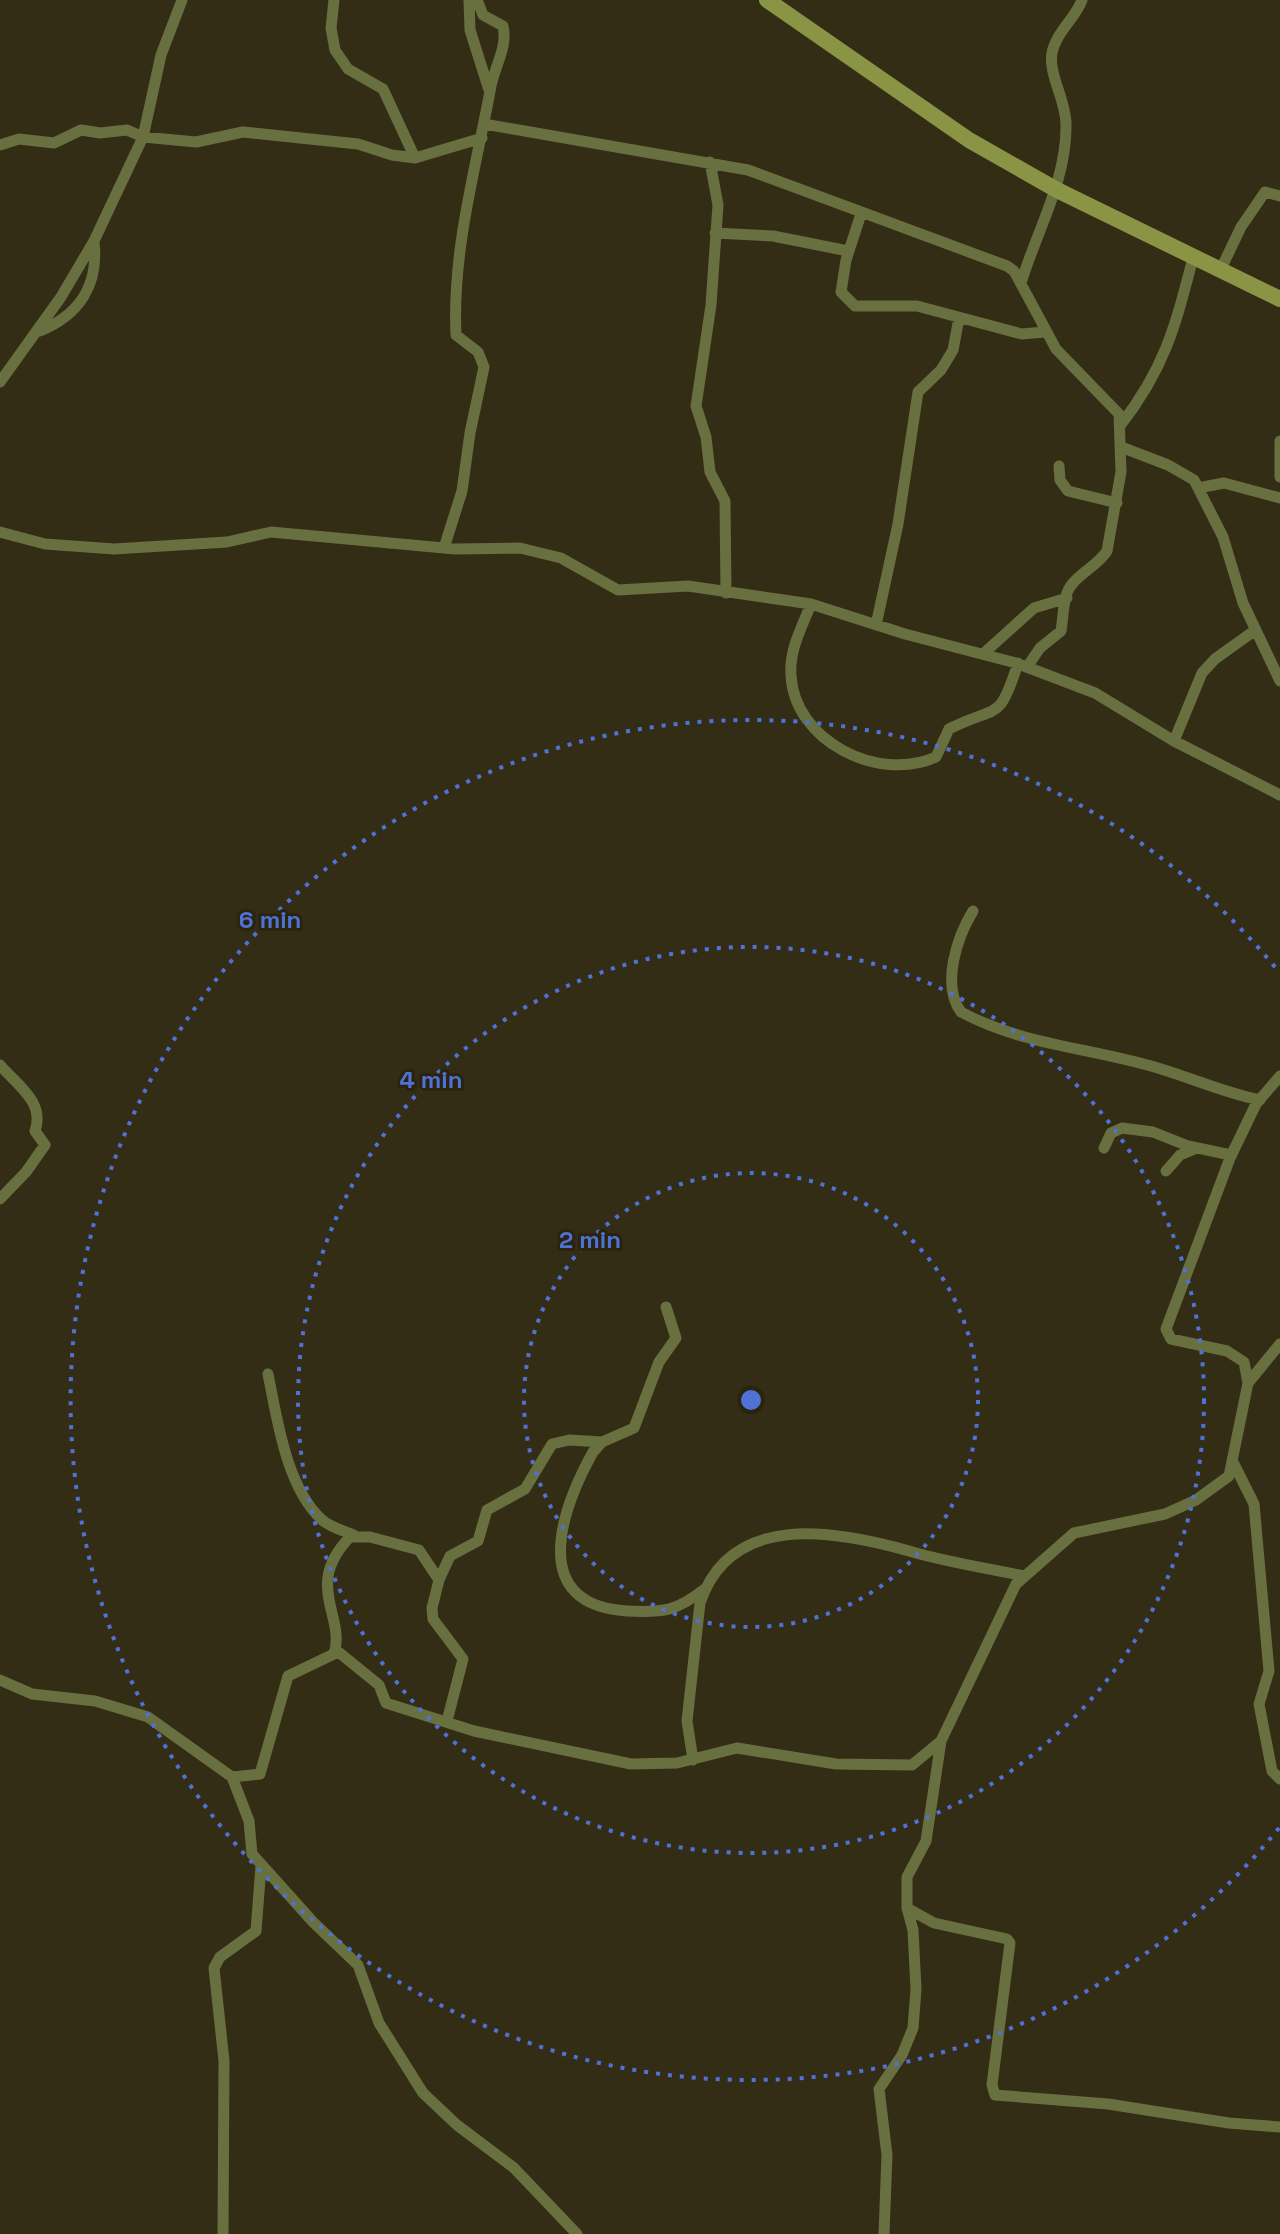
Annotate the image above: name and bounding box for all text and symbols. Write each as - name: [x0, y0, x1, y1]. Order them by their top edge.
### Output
- text: 6 min: [239, 904, 301, 935]
- text: 4 min: [399, 1064, 463, 1095]
- text: 2 min: [559, 1224, 621, 1255]
- centre of rings: [737, 1386, 765, 1414]

